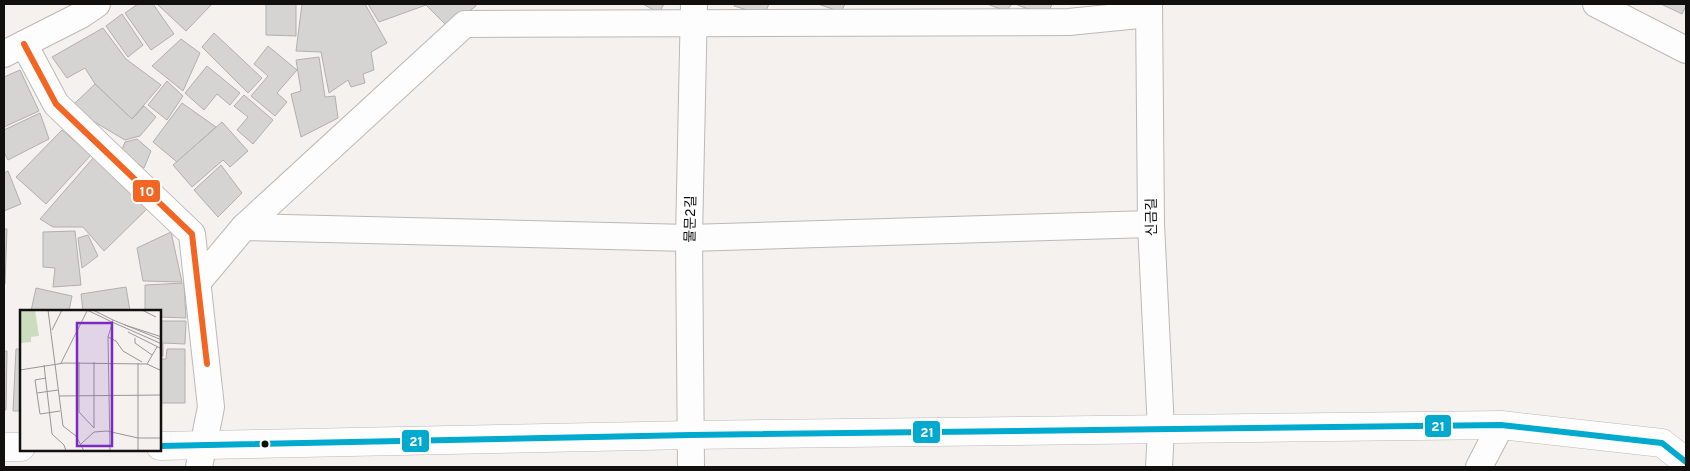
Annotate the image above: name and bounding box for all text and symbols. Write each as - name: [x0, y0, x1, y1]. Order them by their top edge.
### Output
- line badge: 10: [132, 179, 161, 203]
- text: 10: [140, 184, 154, 201]
- street label: 물문2길: [683, 195, 700, 243]
- street label: 신금길: [1144, 198, 1161, 236]
- inset map: [20, 310, 161, 451]
- line badge: 21: [1424, 414, 1452, 438]
- text: 21: [1431, 419, 1445, 436]
- line badge: 21: [912, 420, 941, 444]
- text: 21: [920, 425, 934, 442]
- line badge: 21: [401, 429, 430, 453]
- text: 21: [409, 434, 423, 451]
- unlabelled marker: [260, 439, 270, 449]

